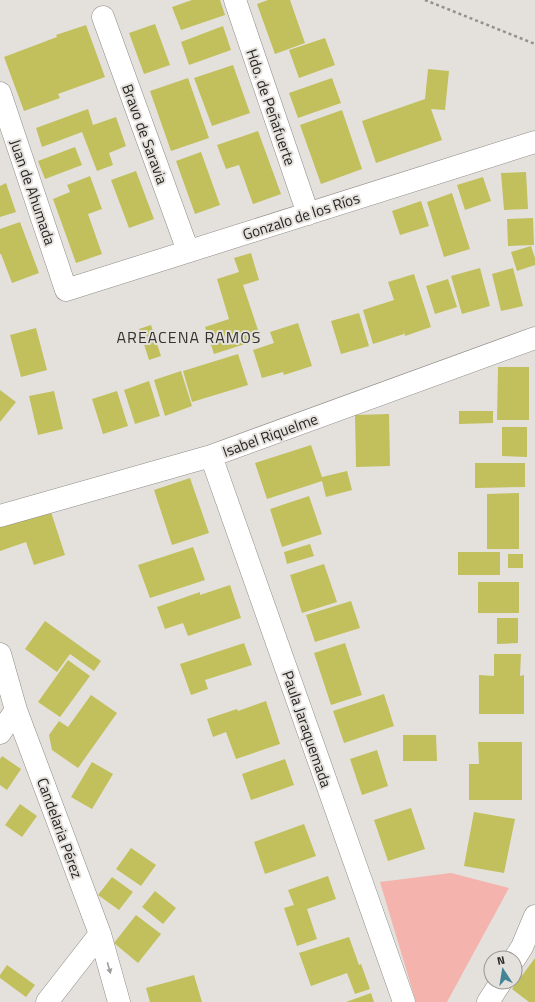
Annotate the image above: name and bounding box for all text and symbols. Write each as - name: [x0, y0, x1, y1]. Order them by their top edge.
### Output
- street label: Hdo. de Peñafuerte: [240, 46, 302, 168]
- street label: Bravo de Saravia: [116, 81, 174, 188]
- street label: Juan de Ahumada: [4, 136, 62, 248]
- street label: Gonzalo de los Ríos: [239, 186, 363, 246]
- district label: AREACENA RAMOS: [117, 325, 261, 349]
- street label: Isabel Riquelme: [219, 407, 321, 463]
- street label: Paula Jaraquemada: [276, 668, 338, 791]
- street label: Candelaria Pérez: [31, 775, 89, 882]
- north arrow: [483, 950, 523, 990]
- text: N: [496, 952, 506, 969]
- one-way arrow: [107, 962, 113, 974]

